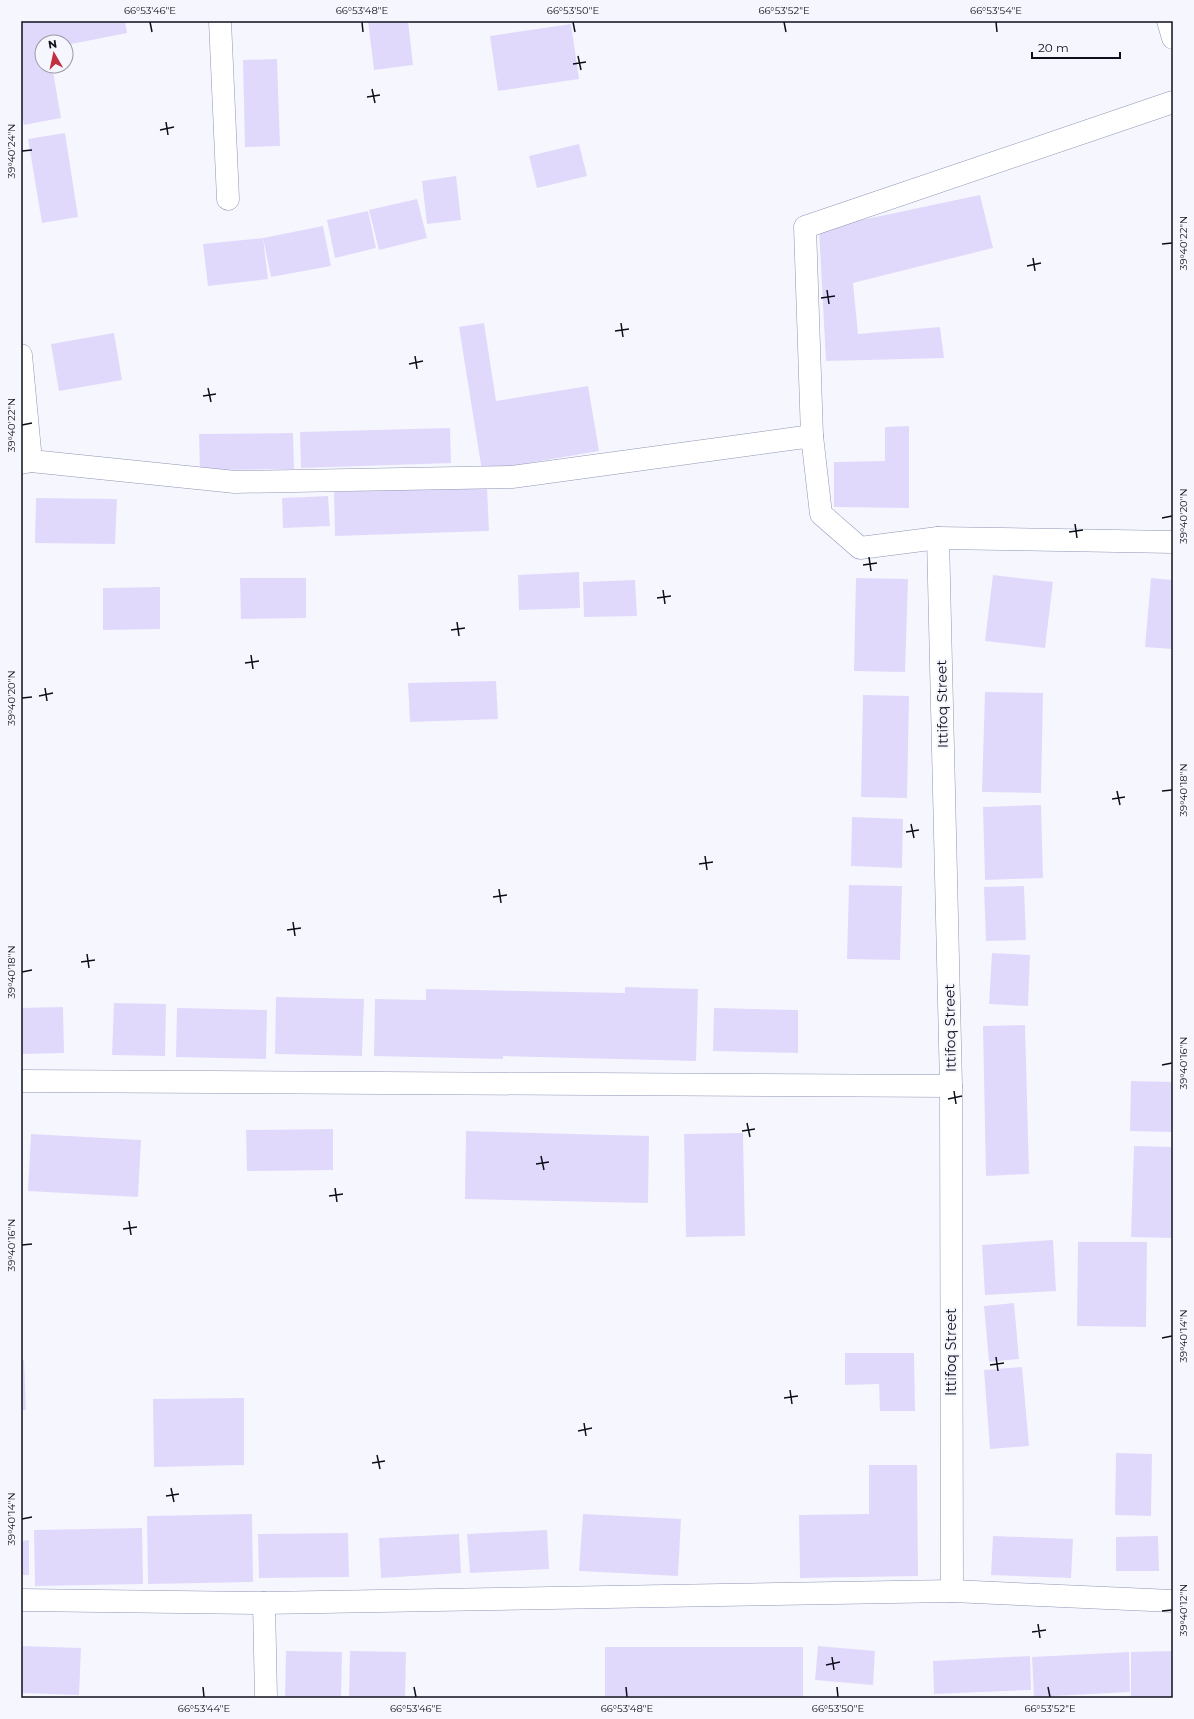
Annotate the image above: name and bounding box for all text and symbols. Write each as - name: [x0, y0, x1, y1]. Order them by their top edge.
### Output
- text: 66°53'46"E: [124, 4, 176, 17]
- text: 66°53'48"E: [336, 4, 389, 17]
- text: 66°53'50"E: [547, 4, 599, 17]
- text: 66°53'52"E: [758, 4, 810, 17]
- text: 66°53'54"E: [970, 4, 1022, 17]
- north arrow: [34, 34, 74, 74]
- scale bar: [1032, 34, 1120, 60]
- text: N: [47, 37, 58, 52]
- text: 20 m: [1038, 40, 1069, 55]
- text: 39°40'24"N: [5, 124, 18, 178]
- text: 39°40'22"N: [1177, 216, 1190, 270]
- text: 39°40'22"N: [5, 398, 18, 452]
- text: 39°40'20"N: [1177, 488, 1190, 544]
- street label: Ittifoq Street: [932, 660, 952, 748]
- text: 39°40'20"N: [5, 670, 18, 726]
- text: 39°40'18"N: [1177, 763, 1190, 817]
- text: 39°40'18"N: [5, 945, 18, 999]
- street label: Ittifoq Street: [940, 984, 960, 1072]
- text: 39°40'16"N: [1177, 1037, 1190, 1089]
- text: 39°40'16"N: [5, 1219, 18, 1271]
- street label: Ittifoq Street: [942, 1308, 960, 1396]
- text: 39°40'14"N: [1177, 1309, 1190, 1363]
- text: 39°40'14"N: [5, 1492, 18, 1546]
- text: 39°40'12"N: [1177, 1584, 1190, 1636]
- text: 66°53'44"E: [178, 1702, 230, 1715]
- text: 66°53'46"E: [390, 1702, 442, 1715]
- text: 66°53'48"E: [601, 1702, 654, 1715]
- text: 66°53'50"E: [812, 1702, 864, 1715]
- text: 66°53'52"E: [1024, 1702, 1076, 1715]

